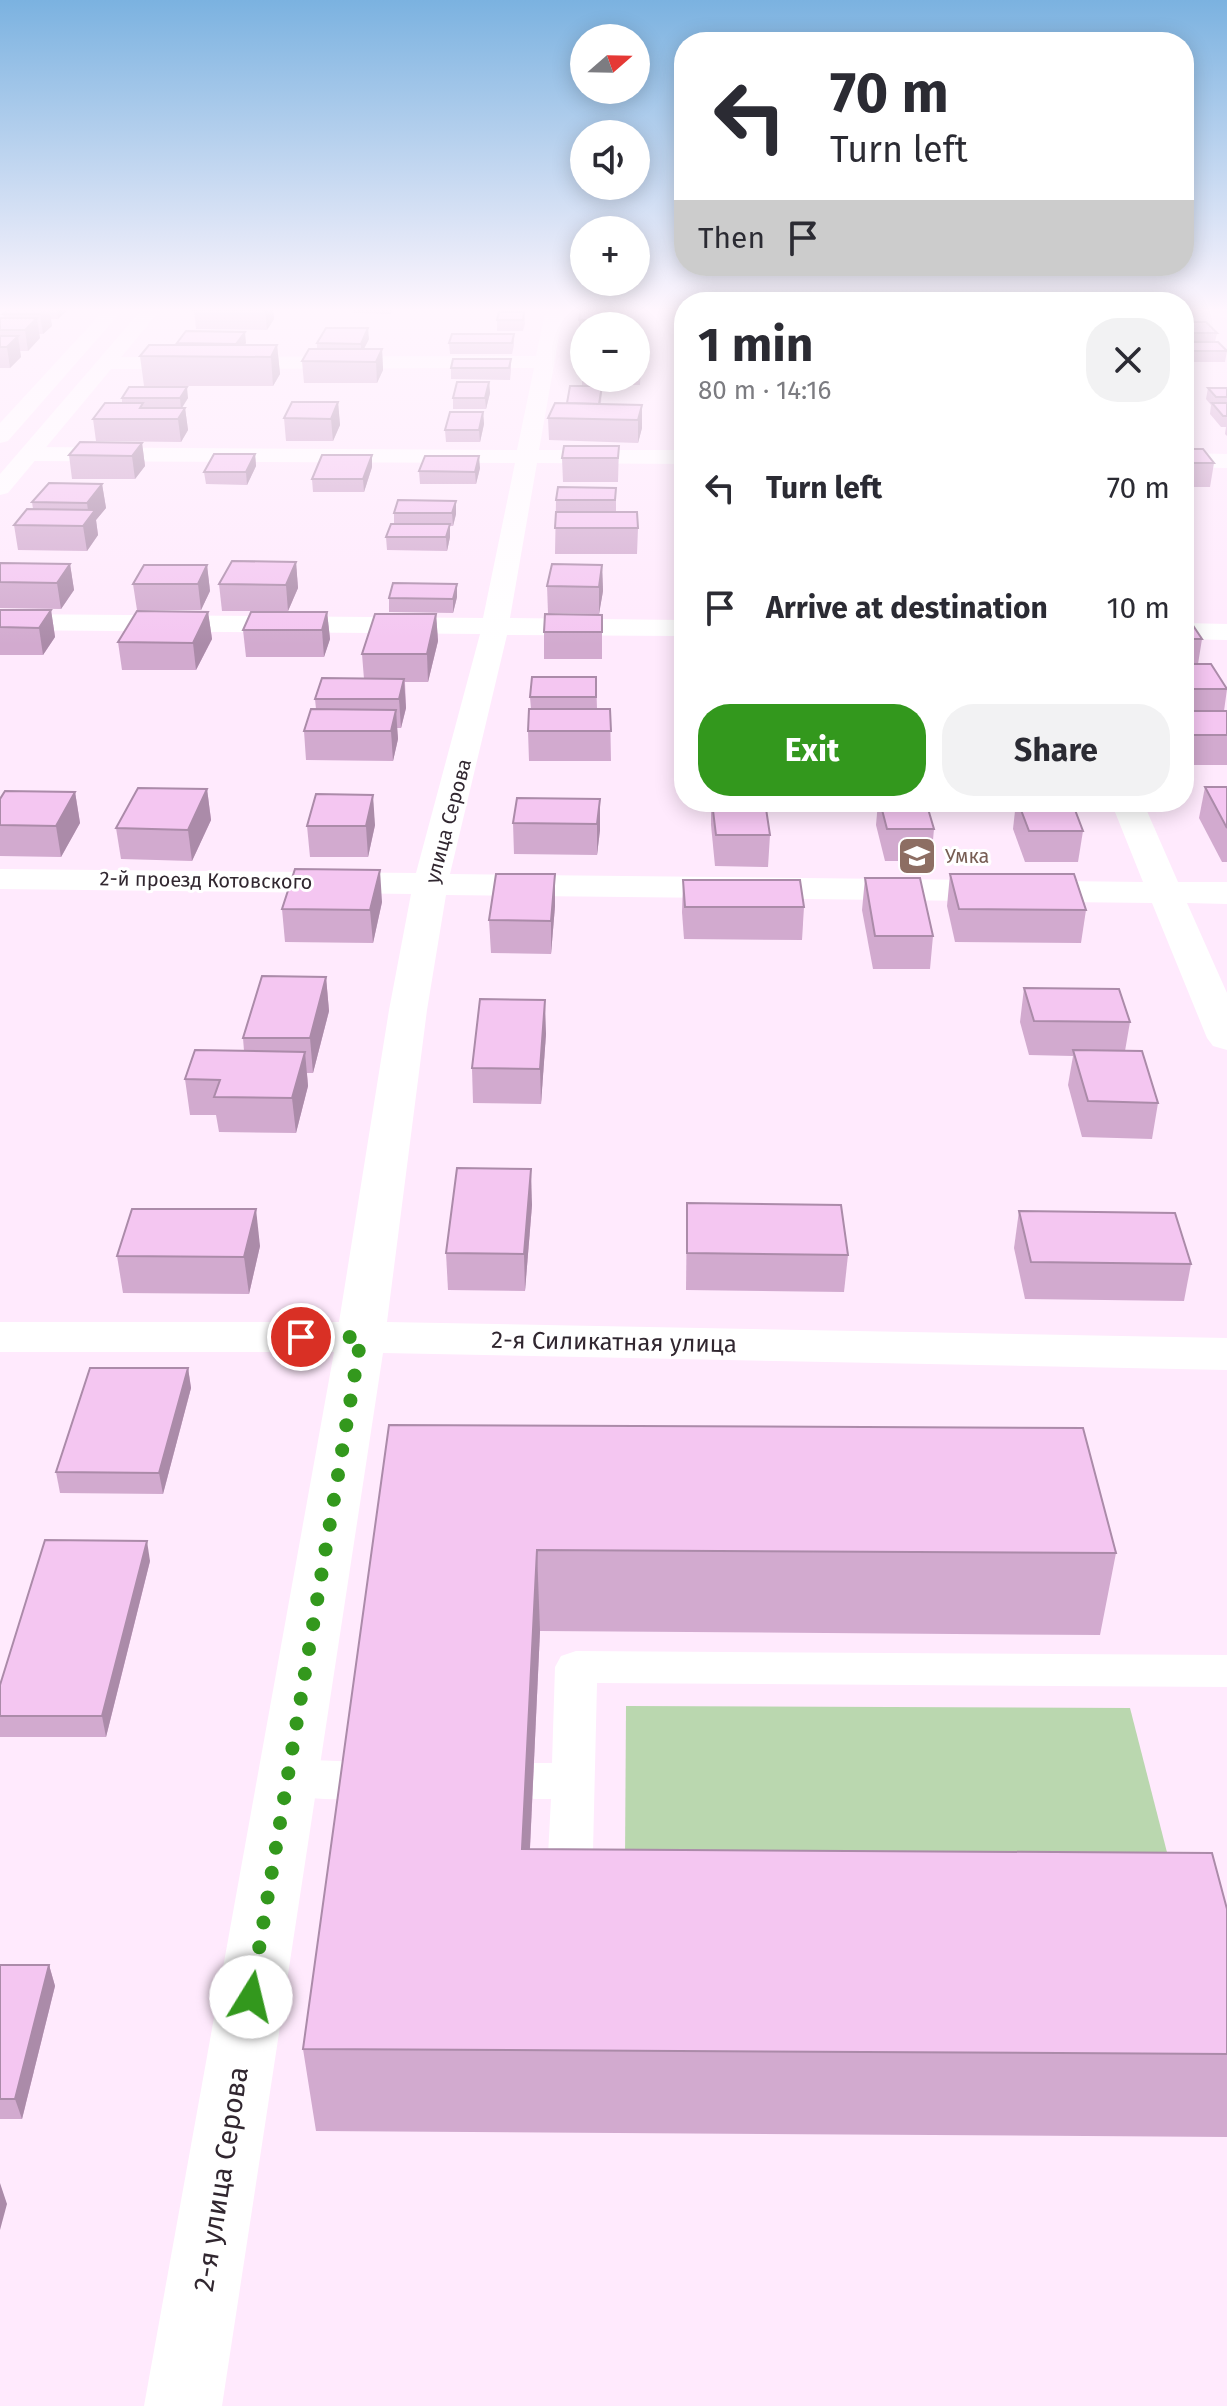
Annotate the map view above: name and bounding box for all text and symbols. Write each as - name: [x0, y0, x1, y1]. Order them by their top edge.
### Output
- north arrow: [570, 24, 650, 104]
- map controls: [570, 24, 650, 392]
- text: 70 m: [830, 60, 949, 127]
- icon: left: [698, 64, 802, 168]
- button: sound: [570, 120, 650, 200]
- text: Turn left: [830, 128, 968, 172]
- button: +: [570, 216, 650, 296]
- icon: arrive: [781, 216, 825, 260]
- text: Then: [698, 220, 765, 256]
- button: −: [570, 312, 650, 392]
- text: 1 min: [698, 316, 813, 374]
- button: close: [1086, 318, 1170, 402]
- text: 80 m · 14:16: [698, 375, 831, 406]
- icon: left: [698, 466, 742, 510]
- text: Turn left: [766, 470, 882, 506]
- text: 70 m: [1107, 470, 1170, 506]
- icon: arrive: [698, 586, 742, 630]
- text: Arrive at destination: [766, 590, 1048, 626]
- text: 10 m: [1107, 590, 1170, 626]
- button: Exit: [698, 704, 926, 796]
- button: Share: [942, 704, 1170, 796]
- street label: улица Серова: [420, 756, 476, 886]
- school or university icon: Умка: [896, 835, 938, 877]
- place label: Умка: [945, 844, 990, 868]
- street label: 2-й проезд Котовского: [100, 866, 312, 894]
- pin: [267, 1303, 335, 1371]
- icon: arrive: [279, 1315, 323, 1359]
- street label: 2-я Силикатная улица: [491, 1326, 737, 1358]
- position arrow: [209, 1955, 293, 2039]
- street label: 2-я улица Серова: [187, 2064, 255, 2294]

